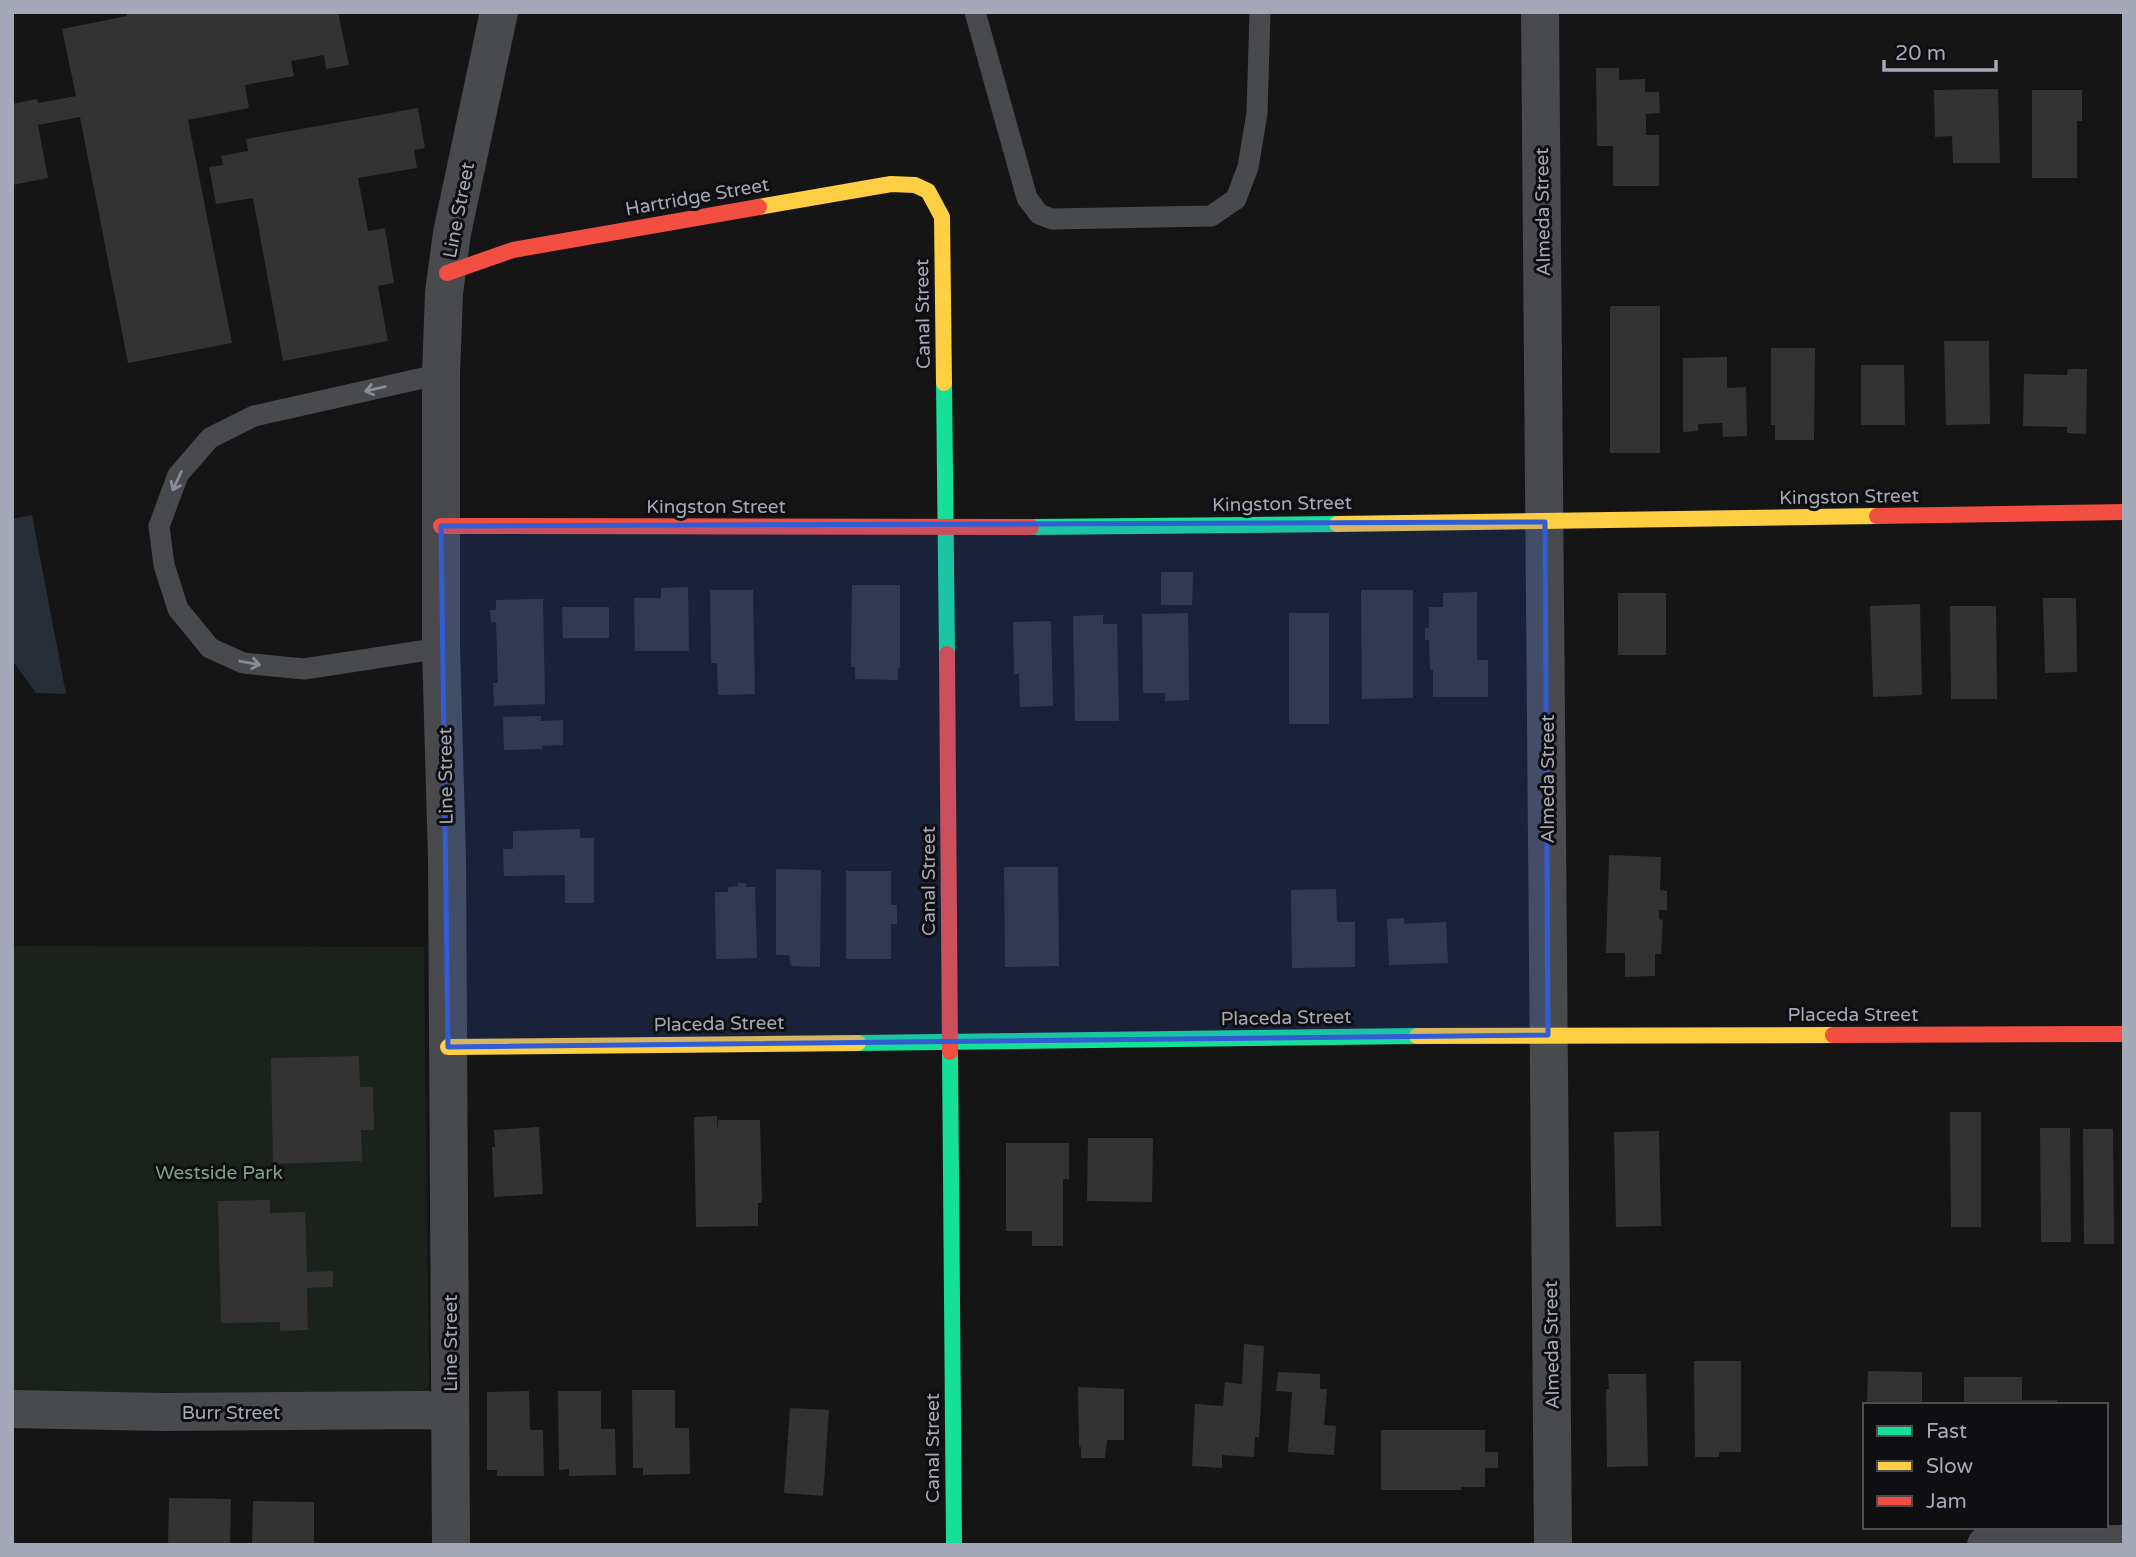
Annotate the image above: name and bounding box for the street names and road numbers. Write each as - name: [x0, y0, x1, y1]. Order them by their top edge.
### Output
- street label: Almeda Street: [1531, 147, 1555, 277]
- street label: Line Street: [439, 160, 479, 260]
- street label: Hartridge Street: [624, 174, 771, 220]
- street label: Canal Street: [911, 259, 935, 369]
- street label: Kingston Street: [1779, 485, 1919, 509]
- street label: Kingston Street: [1212, 492, 1352, 516]
- street label: Kingston Street: [646, 496, 786, 518]
- street label: Almeda Street: [1537, 715, 1559, 843]
- street label: Line Street: [434, 727, 458, 825]
- street label: Canal Street: [918, 826, 940, 936]
- street label: Placeda Street: [1788, 1004, 1918, 1026]
- street label: Placeda Street: [1220, 1006, 1352, 1030]
- street label: Placeda Street: [653, 1012, 785, 1036]
- street label: Almeda Street: [1540, 1280, 1564, 1410]
- street label: Line Street: [440, 1294, 462, 1392]
- street label: Canal Street: [922, 1393, 944, 1503]
- street label: Burr Street: [182, 1402, 280, 1424]

